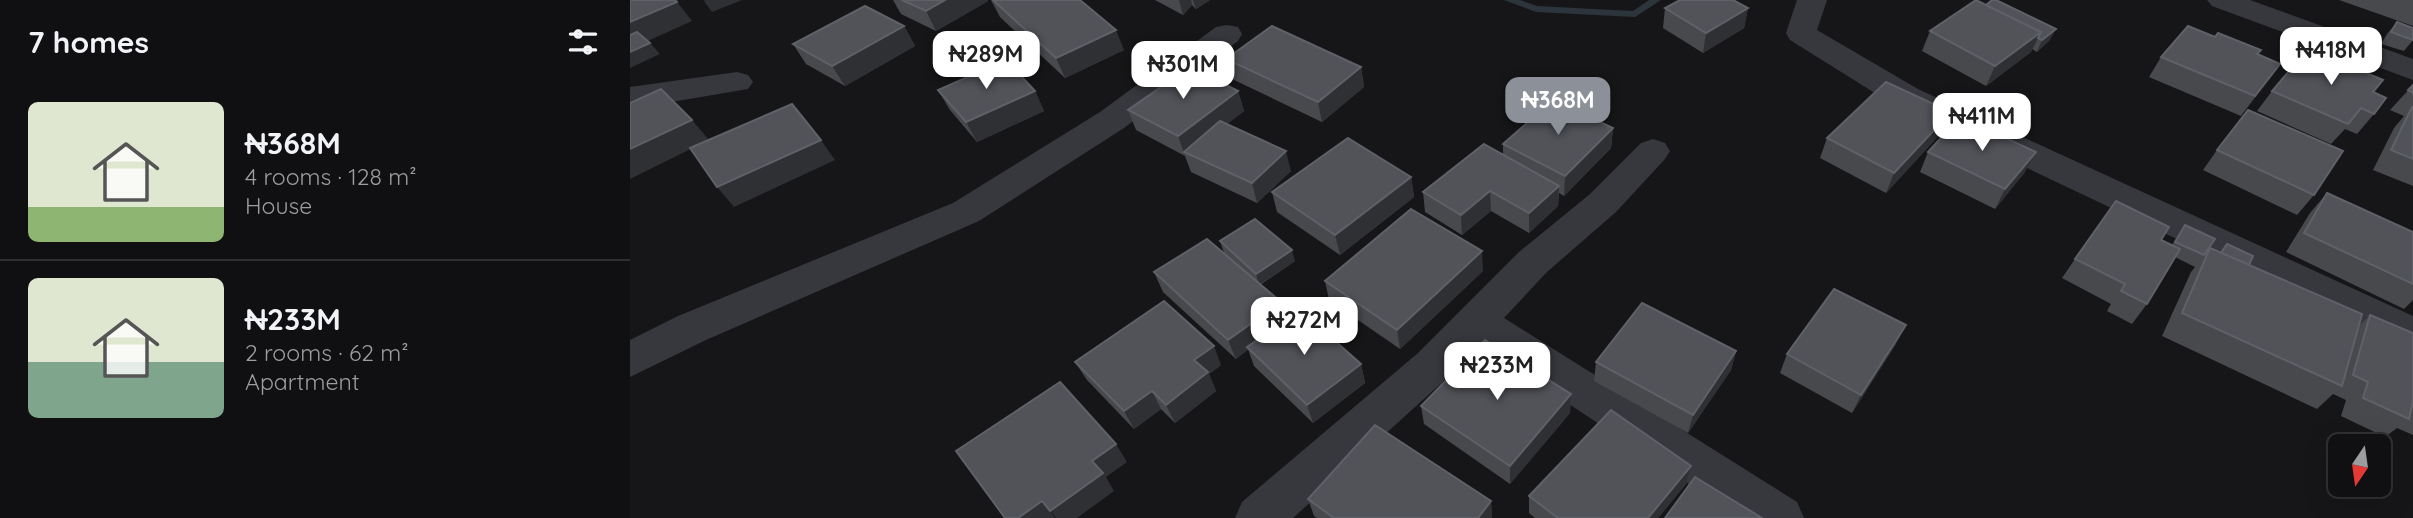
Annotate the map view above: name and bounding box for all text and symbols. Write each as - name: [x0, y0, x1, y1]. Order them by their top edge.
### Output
- text: 7 homes: [28, 23, 149, 61]
- icon: filters: [564, 23, 602, 61]
- pin: ₦418M: [2282, 28, 2380, 87]
- pin: ₦289M: [937, 32, 1035, 91]
- text: ₦418M: [2296, 35, 2366, 64]
- text: ₦289M: [949, 39, 1023, 68]
- pin: ₦301M: [1134, 42, 1232, 101]
- text: ₦301M: [1147, 49, 1219, 78]
- pin: ₦368M: [1509, 78, 1607, 137]
- text: ₦368M: [1521, 85, 1595, 114]
- pin: ₦411M: [1933, 94, 2031, 153]
- text: ₦411M: [1949, 101, 2015, 130]
- text: ₦368M: [245, 124, 341, 162]
- icon: home: [84, 130, 168, 214]
- text: 4 rooms · 128 m²: [245, 162, 417, 191]
- text: House: [245, 191, 312, 220]
- pin: ₦272M: [1255, 298, 1353, 357]
- text: ₦233M: [245, 300, 341, 338]
- text: ₦272M: [1267, 305, 1341, 334]
- icon: home: [84, 306, 168, 390]
- text: 2 rooms · 62 m²: [245, 338, 409, 367]
- pin: ₦233M: [1448, 342, 1546, 402]
- text: ₦233M: [1460, 350, 1534, 379]
- text: Apartment: [245, 367, 359, 396]
- north arrow: [2328, 434, 2390, 497]
- map controls: [2328, 434, 2391, 497]

